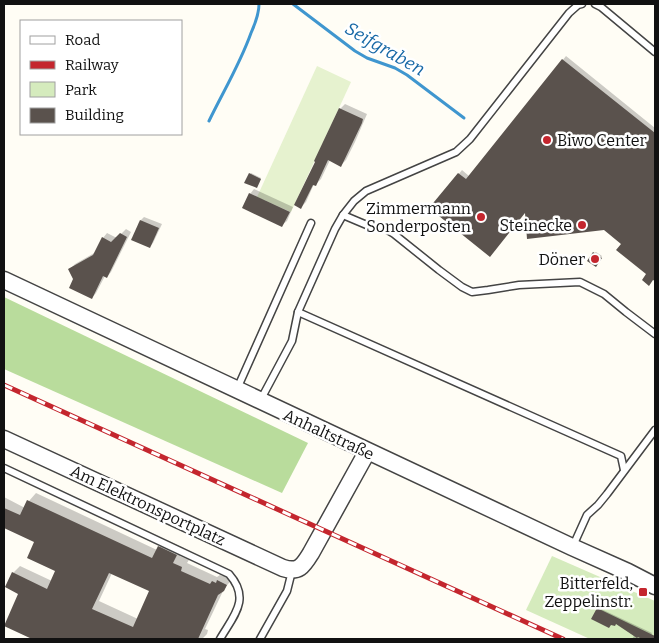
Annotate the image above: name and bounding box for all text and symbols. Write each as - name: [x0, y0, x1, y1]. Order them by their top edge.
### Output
- water label: Seifgraben: [341, 17, 429, 81]
- legend: [20, 20, 182, 135]
- text: Road: [65, 31, 100, 49]
- text: Railway: [65, 56, 119, 74]
- text: Park: [65, 81, 97, 99]
- text: Building: [65, 106, 124, 124]
- place label: Biwo Center: [557, 131, 647, 150]
- marker: Biwo Center: [541, 134, 553, 146]
- place label: Zimmermann Sonderposten: [366, 199, 471, 236]
- marker: Zimmermann Sonderposten: [475, 211, 487, 223]
- place label: Steinecke: [499, 216, 572, 235]
- marker: Steinecke: [576, 219, 588, 231]
- place label: Döner: [538, 250, 585, 269]
- marker: Döner: [589, 253, 601, 265]
- street label: Anhaltstraße: [280, 405, 377, 464]
- street label: Am Elektronsportplatz: [67, 461, 229, 550]
- place label: Bitterfeld, Zeppelinstr.: [544, 574, 633, 611]
- marker: Bitterfeld, Zeppelinstr.: [637, 586, 649, 598]

